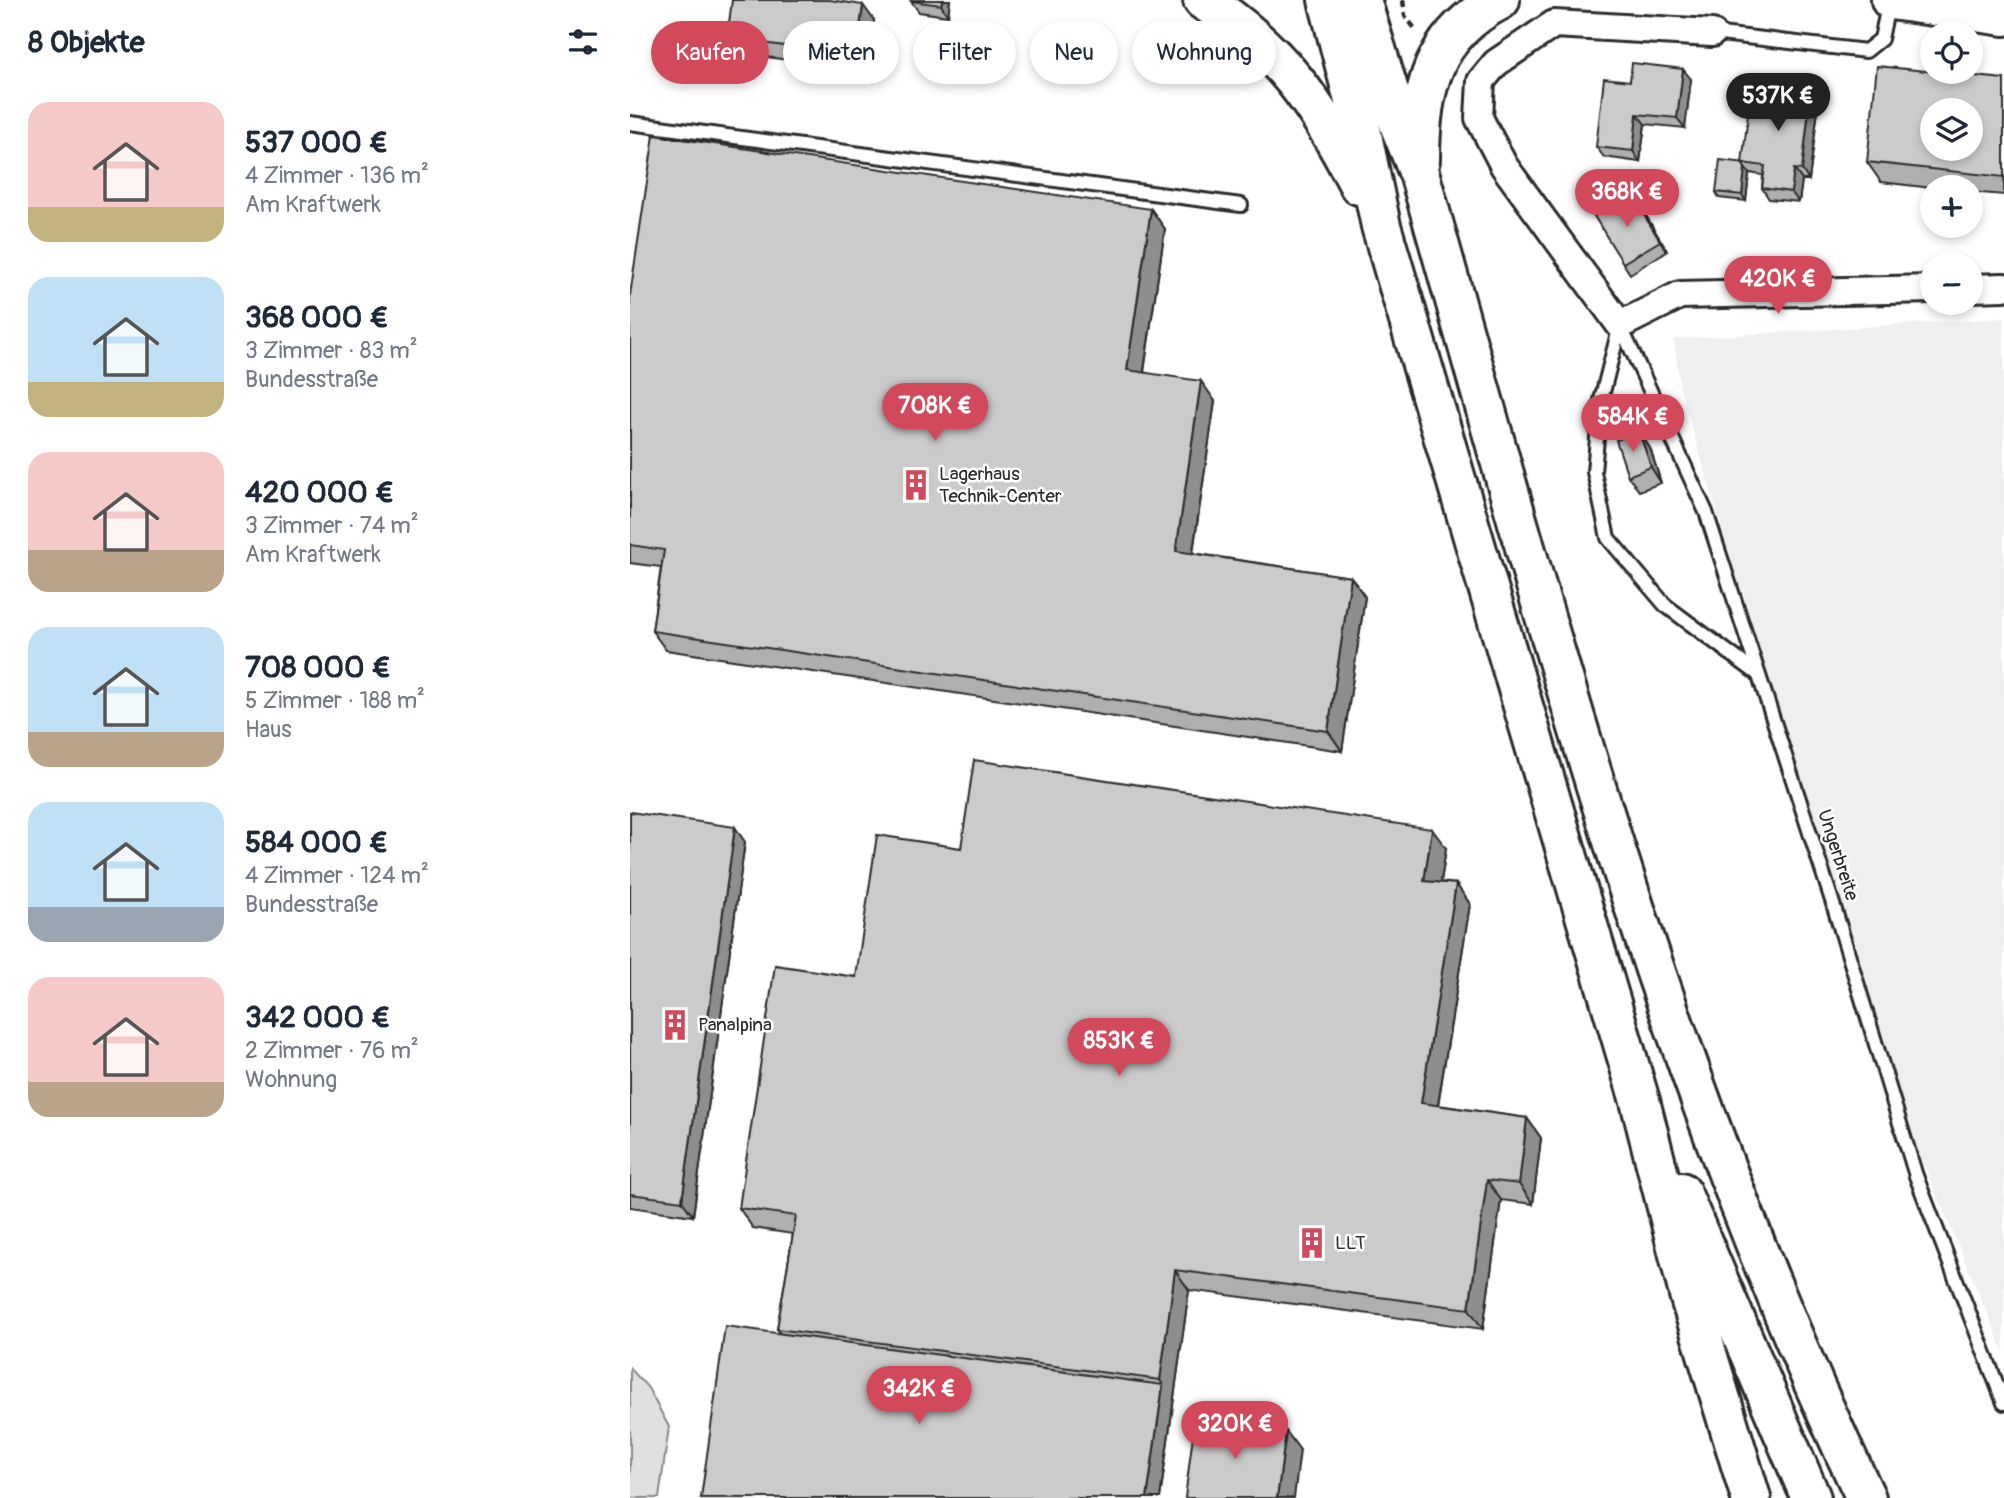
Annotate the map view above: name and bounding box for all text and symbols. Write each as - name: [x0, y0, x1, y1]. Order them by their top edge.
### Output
- chip: Kaufen: [651, 21, 769, 84]
- chip: Mieten: [783, 21, 899, 84]
- chip: Filter: [913, 21, 1016, 84]
- chip: Neu: [1030, 21, 1118, 84]
- chip: Wohnung: [1132, 21, 1276, 84]
- map controls: [1920, 21, 1983, 315]
- button: locate: [1920, 21, 1983, 84]
- icon: filters: [564, 23, 602, 61]
- text: 8 Objekte: [28, 24, 145, 61]
- pin: 537K €: [1721, 74, 1835, 133]
- text: 537K €: [1742, 81, 1814, 110]
- button: layers: [1920, 98, 1983, 161]
- text: 537 000 €: [245, 124, 388, 161]
- icon: home: [84, 130, 168, 214]
- text: 4 Zimmer · 136 m²: [245, 161, 429, 190]
- pin: 368K €: [1570, 170, 1684, 229]
- button: +: [1920, 175, 1983, 238]
- text: 368K €: [1591, 177, 1663, 206]
- text: Am Kraftwerk: [245, 190, 381, 219]
- button: −: [1920, 252, 1983, 315]
- pin: 420K €: [1721, 256, 1835, 316]
- text: 420K €: [1740, 264, 1816, 293]
- text: 368 000 €: [245, 299, 389, 336]
- icon: home: [84, 305, 168, 389]
- text: 3 Zimmer · 83 m²: [245, 336, 418, 365]
- text: Bundesstraße: [245, 365, 378, 394]
- pin: 708K €: [878, 384, 992, 443]
- text: 708K €: [898, 391, 972, 420]
- pin: 584K €: [1576, 394, 1690, 454]
- text: 584K €: [1597, 402, 1669, 431]
- place label: Lagerhaus Technik-Center: [939, 462, 1062, 508]
- building icon: Lagerhaus Technik-Center: [899, 468, 933, 502]
- text: 420 000 €: [245, 474, 394, 511]
- icon: home: [84, 480, 168, 564]
- text: 3 Zimmer · 74 m²: [245, 511, 419, 540]
- text: Am Kraftwerk: [245, 540, 381, 569]
- text: 708 000 €: [245, 649, 391, 686]
- icon: home: [84, 655, 168, 739]
- text: 5 Zimmer · 188 m²: [245, 686, 425, 715]
- text: Haus: [245, 715, 292, 744]
- street label: Ungerbreite: [1812, 806, 1864, 904]
- text: 584 000 €: [245, 824, 388, 861]
- icon: home: [84, 830, 168, 914]
- text: 4 Zimmer · 124 m²: [245, 861, 429, 890]
- text: Bundesstraße: [245, 890, 378, 919]
- text: 342 000 €: [245, 999, 390, 1036]
- icon: home: [84, 1005, 168, 1089]
- building icon: Panalpina: [658, 1008, 692, 1042]
- place label: Panalpina: [698, 1013, 772, 1037]
- pin: 853K €: [1062, 1018, 1176, 1078]
- text: 853K €: [1084, 1026, 1154, 1055]
- text: 2 Zimmer · 76 m²: [245, 1036, 419, 1065]
- text: Wohnung: [245, 1065, 337, 1094]
- building icon: LLT: [1295, 1226, 1329, 1260]
- place label: LLT: [1335, 1231, 1365, 1255]
- pin: 342K €: [862, 1366, 976, 1426]
- text: 342K €: [882, 1374, 956, 1403]
- pin: 320K €: [1178, 1402, 1292, 1461]
- text: 320K €: [1197, 1409, 1273, 1438]

